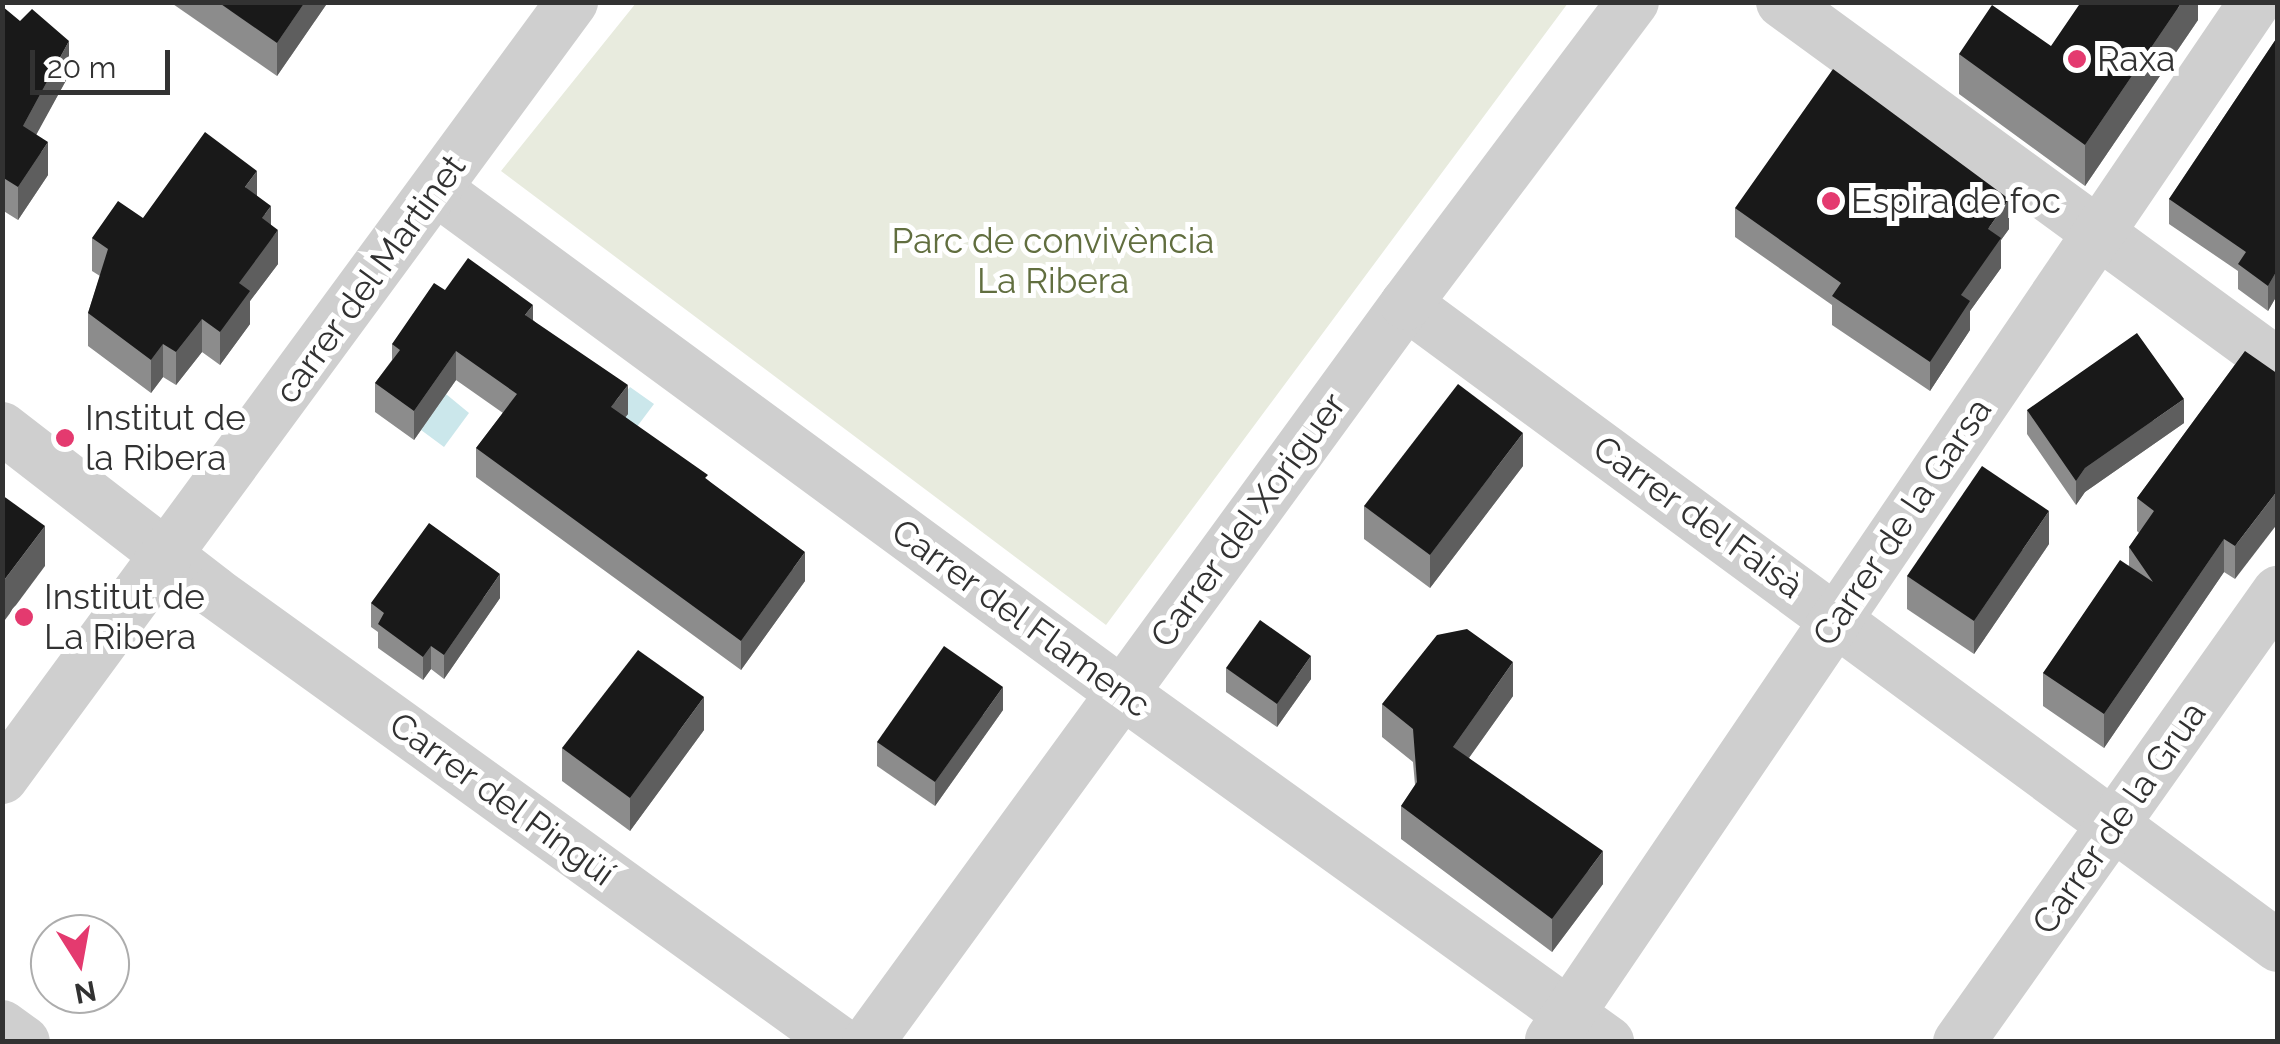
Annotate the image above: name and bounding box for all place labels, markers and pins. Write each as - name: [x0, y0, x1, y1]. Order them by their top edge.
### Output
- place label: Raxa: [2097, 38, 2175, 80]
- marker: Raxa: [2066, 48, 2088, 70]
- place label: Espira de foc: [1851, 180, 2061, 222]
- marker: Espira de foc: [1820, 190, 1842, 212]
- place label: Institut de la Ribera: [85, 397, 246, 479]
- marker: Institut de la Ribera: [54, 427, 76, 449]
- place label: Institut de La Ribera: [44, 576, 205, 658]
- marker: Institut de La Ribera: [13, 606, 35, 628]

